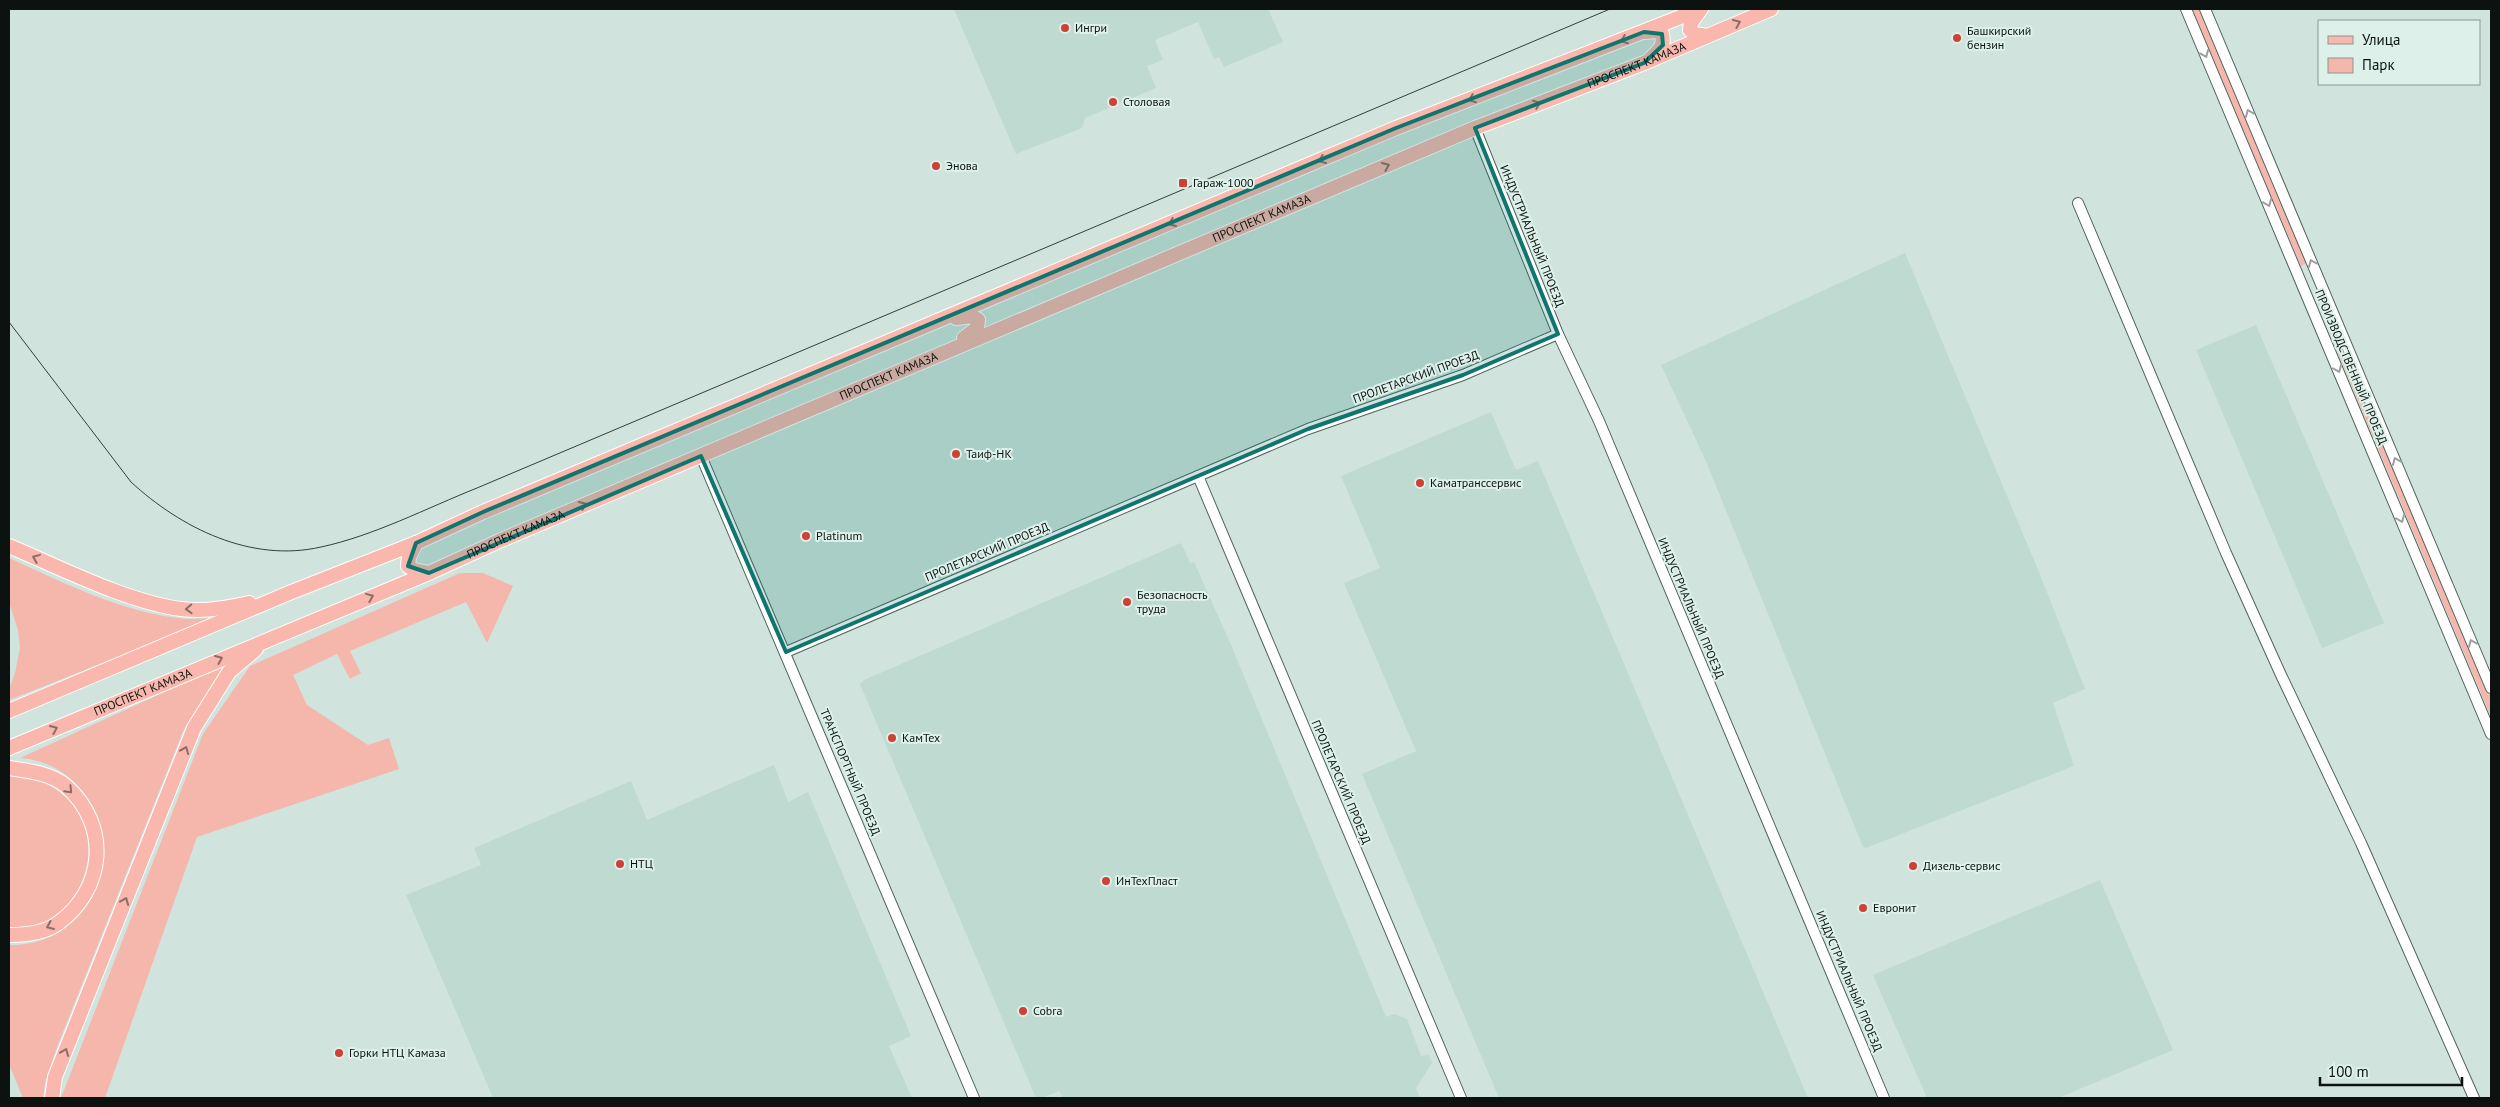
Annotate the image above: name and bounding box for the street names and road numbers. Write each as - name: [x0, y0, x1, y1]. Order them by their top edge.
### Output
- street label: ПРОСПЕКТ КАМАЗА: [1585, 38, 1688, 91]
- street label: ИНДУСТРИАЛЬНЫЙ ПРОЕЗД: [1497, 163, 1568, 309]
- street label: ПРОСПЕКТ КАМАЗА: [1210, 191, 1313, 245]
- street label: ПРОИЗВОДСТВЕННЫЙ ПРОЕЗД: [2312, 287, 2391, 447]
- street label: ПРОЛЕТАРСКИЙ ПРОЕЗД: [1351, 347, 1481, 406]
- street label: ПРОСПЕКТ КАМАЗА: [837, 348, 940, 403]
- street label: ПРОСПЕКТ КАМАЗА: [464, 506, 567, 562]
- street label: ПРОЛЕТАРСКИЙ ПРОЕЗД: [923, 519, 1051, 584]
- street label: ИНДУСТРИАЛЬНЫЙ ПРОЕЗД: [1655, 535, 1728, 681]
- street label: ПРОСПЕКТ КАМАЗА: [91, 665, 194, 719]
- street label: ТРАНСПОРТНЫЙ ПРОЕЗД: [817, 706, 884, 837]
- street label: ПРОЛЕТАРСКИЙ ПРОЕЗД: [1309, 718, 1374, 846]
- street label: ИНДУСТРИАЛЬНЫЙ ПРОЕЗД: [1813, 908, 1886, 1054]

